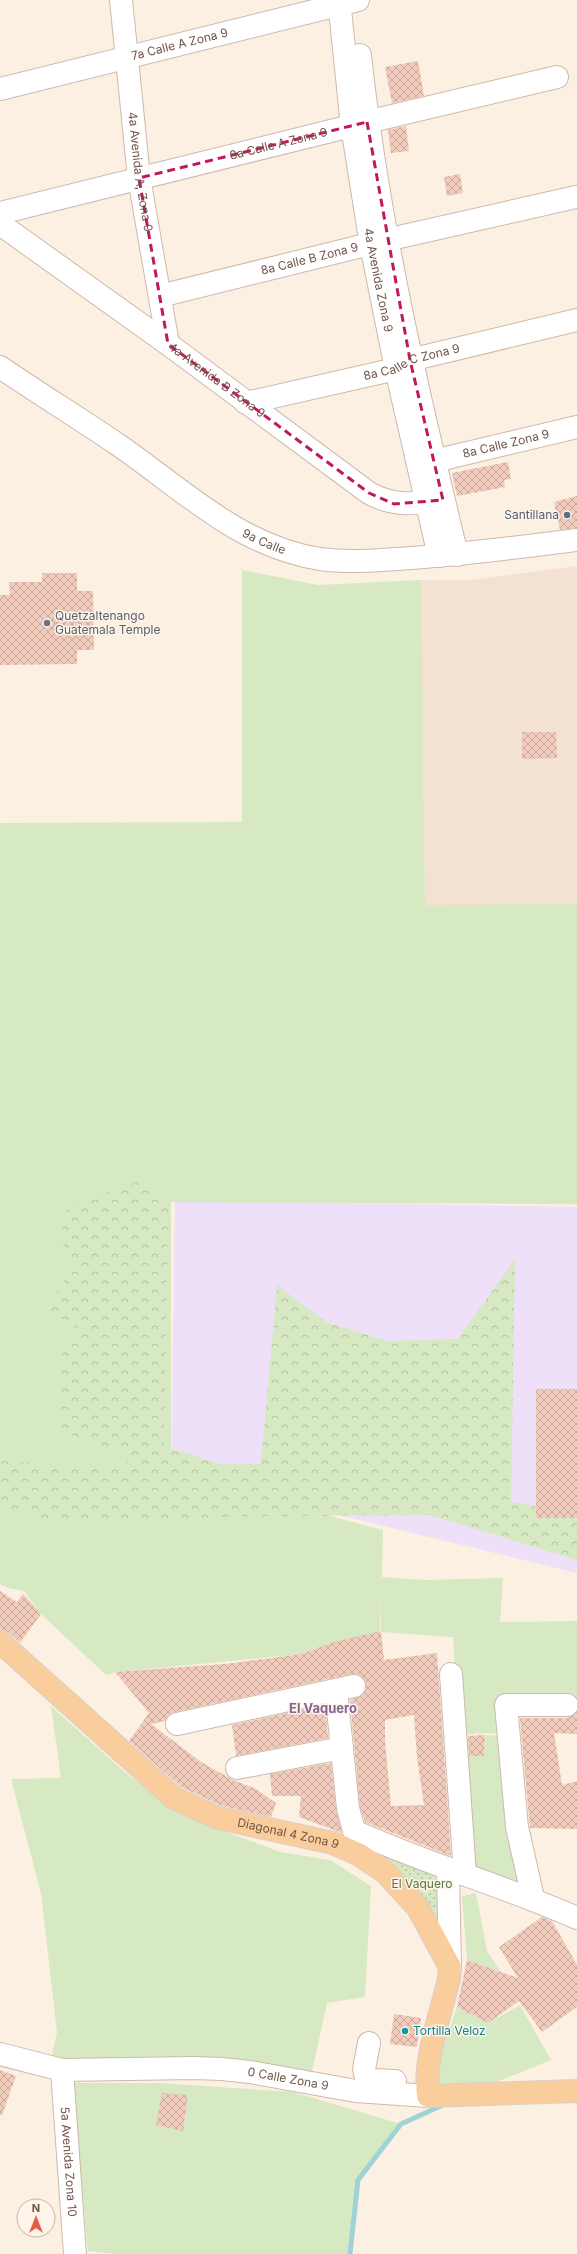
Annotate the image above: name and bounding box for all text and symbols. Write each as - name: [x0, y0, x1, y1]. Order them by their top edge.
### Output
- street label: 7a Calle A Zona 9: [129, 25, 229, 63]
- street label: 4a Avenida A, Zona 9: [125, 111, 156, 233]
- street label: 8a Calle A Zona 9: [228, 124, 329, 163]
- street label: 4a Avenida Zona 9: [361, 227, 396, 333]
- street label: 8a Calle B Zona 9: [259, 239, 360, 278]
- street label: 4a Avenida B Zona 9: [165, 339, 268, 421]
- street label: 8a Calle C Zona 9: [362, 340, 461, 383]
- street label: 8a Calle Zona 9: [461, 426, 551, 461]
- place label: Santillana: [504, 507, 559, 522]
- marker: Santillana: [562, 510, 572, 520]
- street label: 9a Calle: [240, 525, 288, 557]
- place label: Quetzaltenango Guatemala Temple: [55, 608, 160, 637]
- marker: Quetzaltenango Guatemala Temple: [42, 618, 52, 628]
- district label: El Vaquero: [289, 1700, 357, 1716]
- street label: Diagonal 4 Zona 9: [236, 1814, 342, 1852]
- park label: El Vaquero: [392, 1876, 452, 1891]
- place label: Tortilla Veloz: [413, 2023, 486, 2038]
- marker: Tortilla Veloz: [400, 2026, 410, 2036]
- street label: 0 Calle Zona 9: [247, 2064, 330, 2093]
- street label: 5a Avenida Zona 10: [58, 2106, 80, 2217]
- north arrow: [16, 2198, 56, 2238]
- text: N: [32, 2201, 40, 2215]

